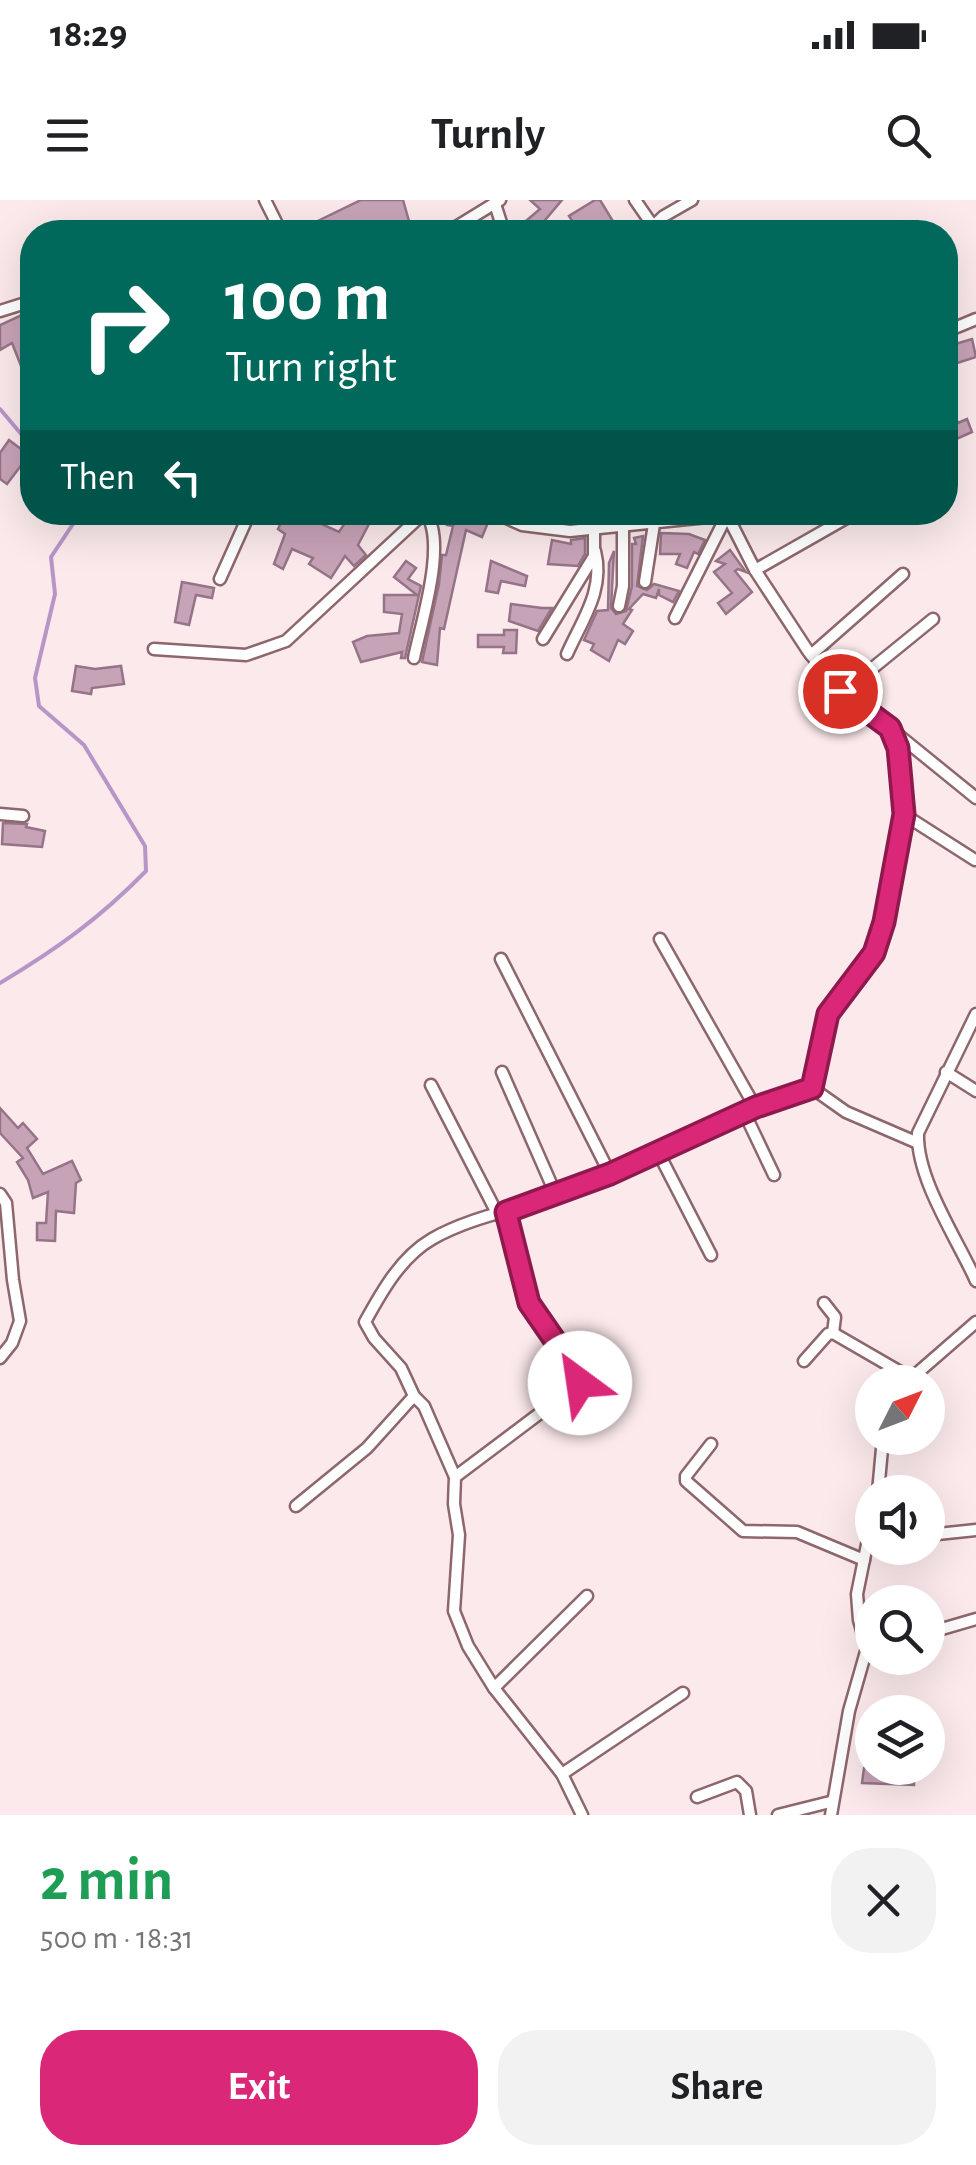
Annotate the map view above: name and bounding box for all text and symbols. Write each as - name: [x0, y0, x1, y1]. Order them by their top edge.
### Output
- text: 18:29: [50, 16, 127, 54]
- icon: menu: [40, 108, 95, 163]
- icon: search: [881, 108, 936, 163]
- text: Turnly: [431, 112, 545, 157]
- icon: right: [60, 260, 190, 390]
- text: 100 m: [225, 263, 390, 333]
- text: Turn right: [225, 345, 397, 390]
- icon: left: [155, 450, 210, 505]
- text: Then: [60, 459, 135, 497]
- pin: [798, 649, 883, 734]
- icon: arrive: [813, 664, 868, 719]
- position arrow: [528, 1331, 632, 1435]
- north arrow: [855, 1365, 945, 1455]
- map controls: [855, 1365, 945, 1785]
- button: sound: [855, 1475, 945, 1565]
- button: search: [855, 1585, 945, 1675]
- button: layers: [855, 1695, 945, 1785]
- button: close: [831, 1848, 936, 1953]
- text: 2 min: [40, 1851, 173, 1911]
- text: 500 m · 18:31: [40, 1922, 194, 1954]
- button: Exit: [40, 2030, 478, 2145]
- button: Share: [498, 2030, 936, 2145]

